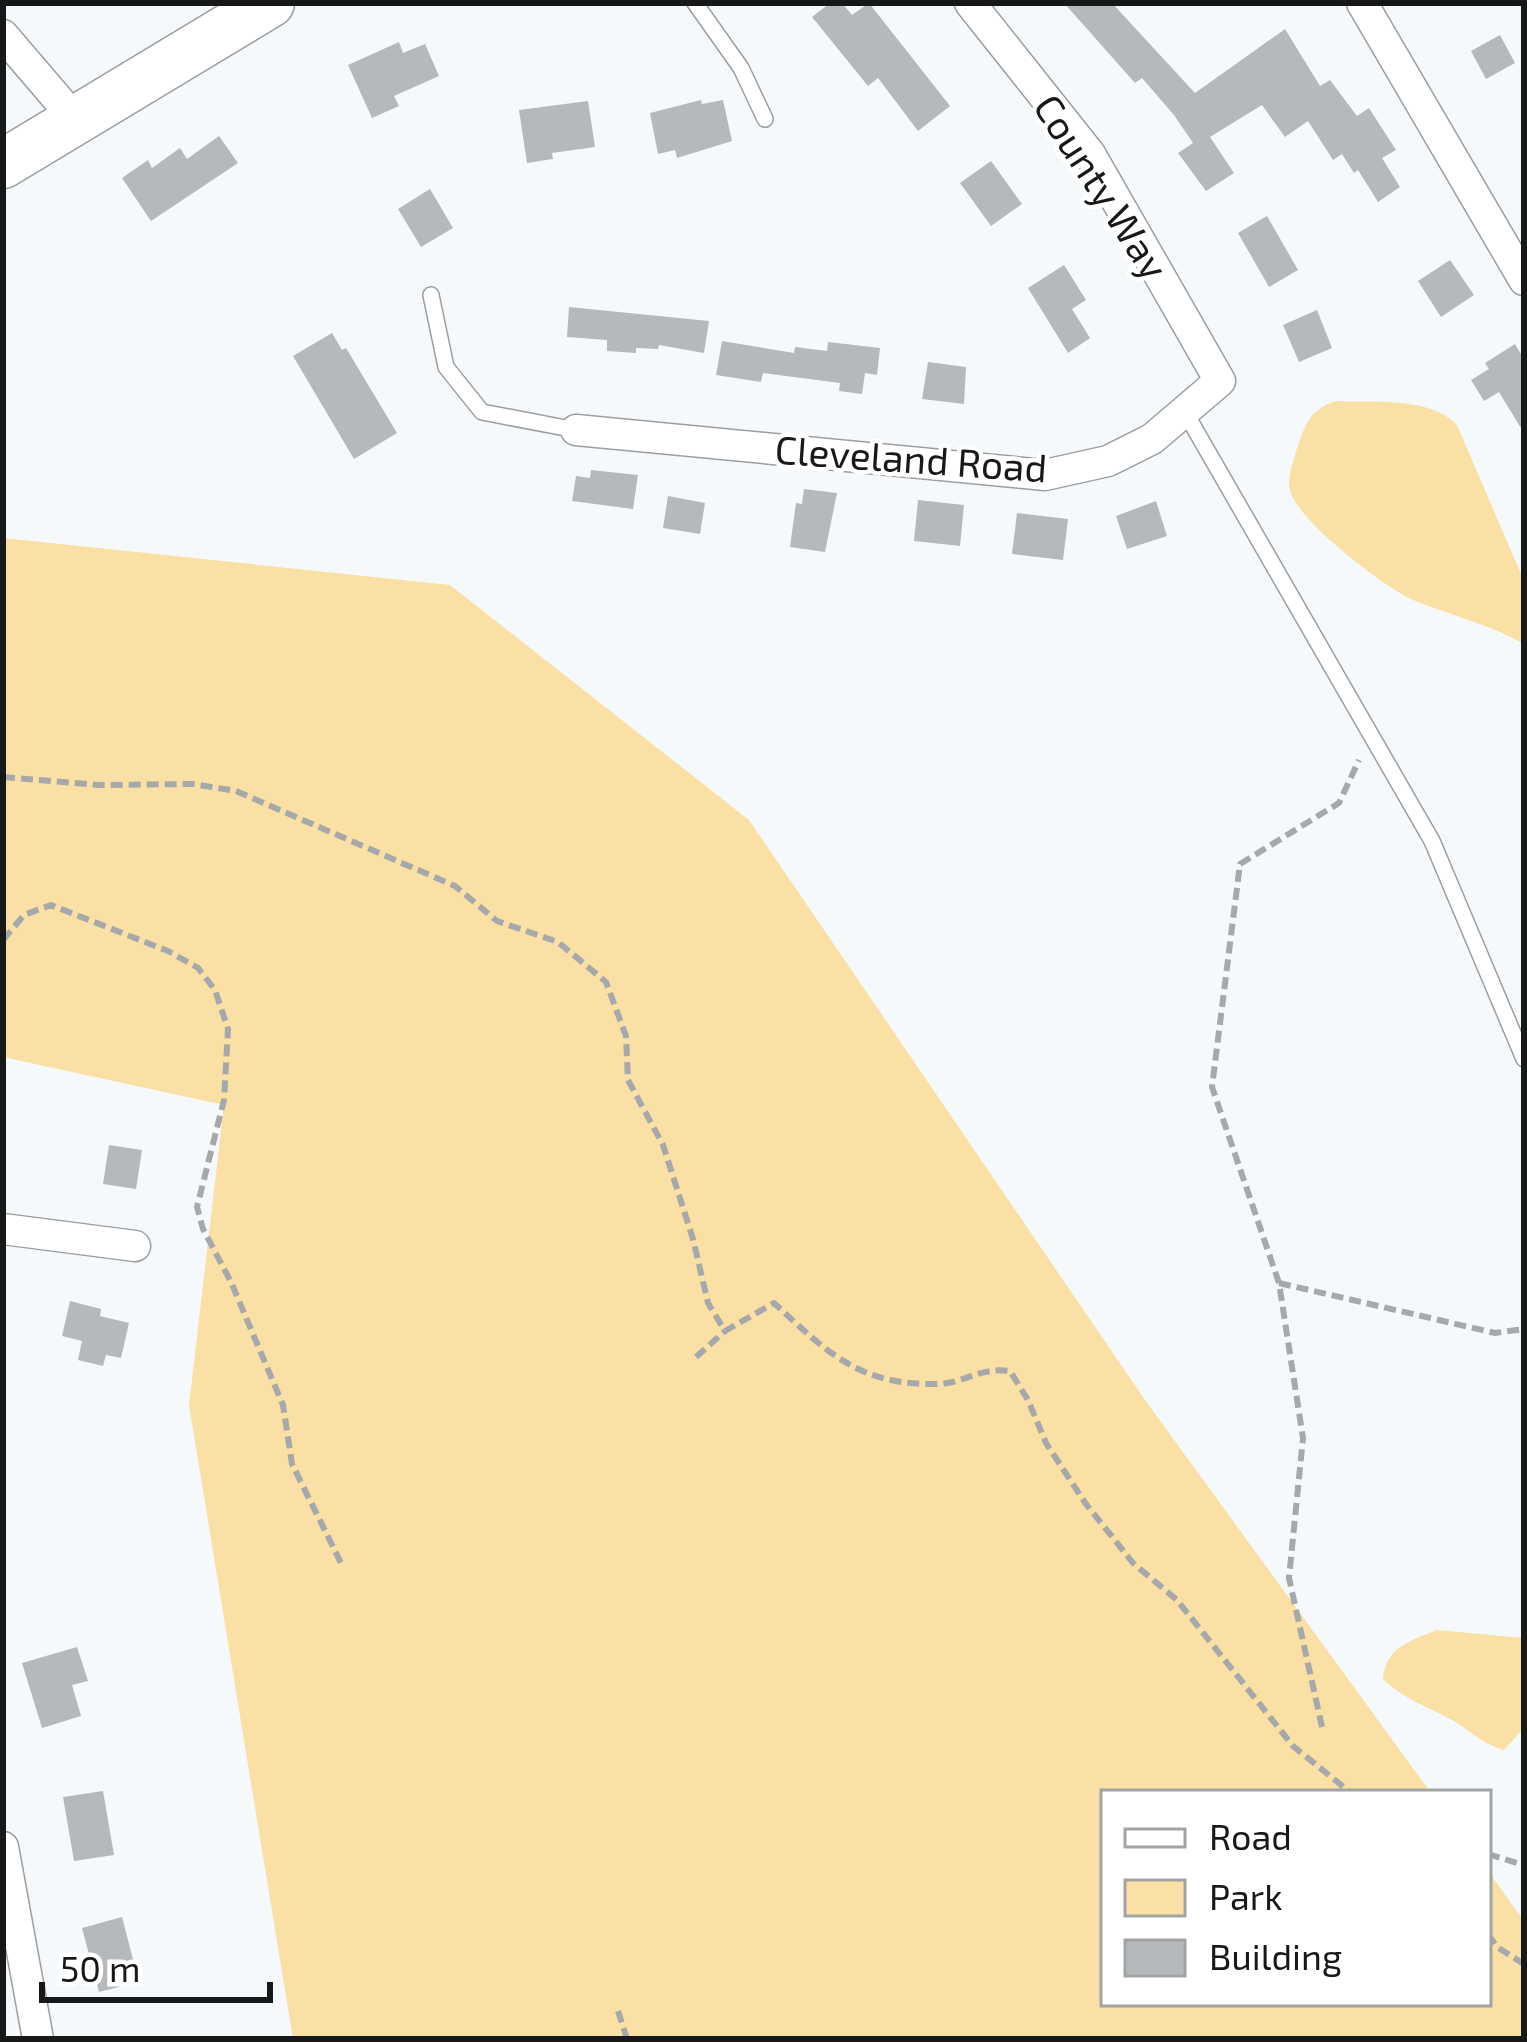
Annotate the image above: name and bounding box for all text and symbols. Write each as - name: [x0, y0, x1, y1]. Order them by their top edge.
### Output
- street label: County Way: [1025, 85, 1179, 287]
- street label: Cleveland Road: [774, 425, 1049, 490]
- legend: [1101, 1790, 1491, 2006]
- text: Road: [1209, 1814, 1292, 1857]
- text: Park: [1209, 1874, 1283, 1917]
- scale bar: [42, 1928, 270, 2002]
- text: Building: [1209, 1934, 1342, 1977]
- text: 50 m: [60, 1946, 141, 1989]

